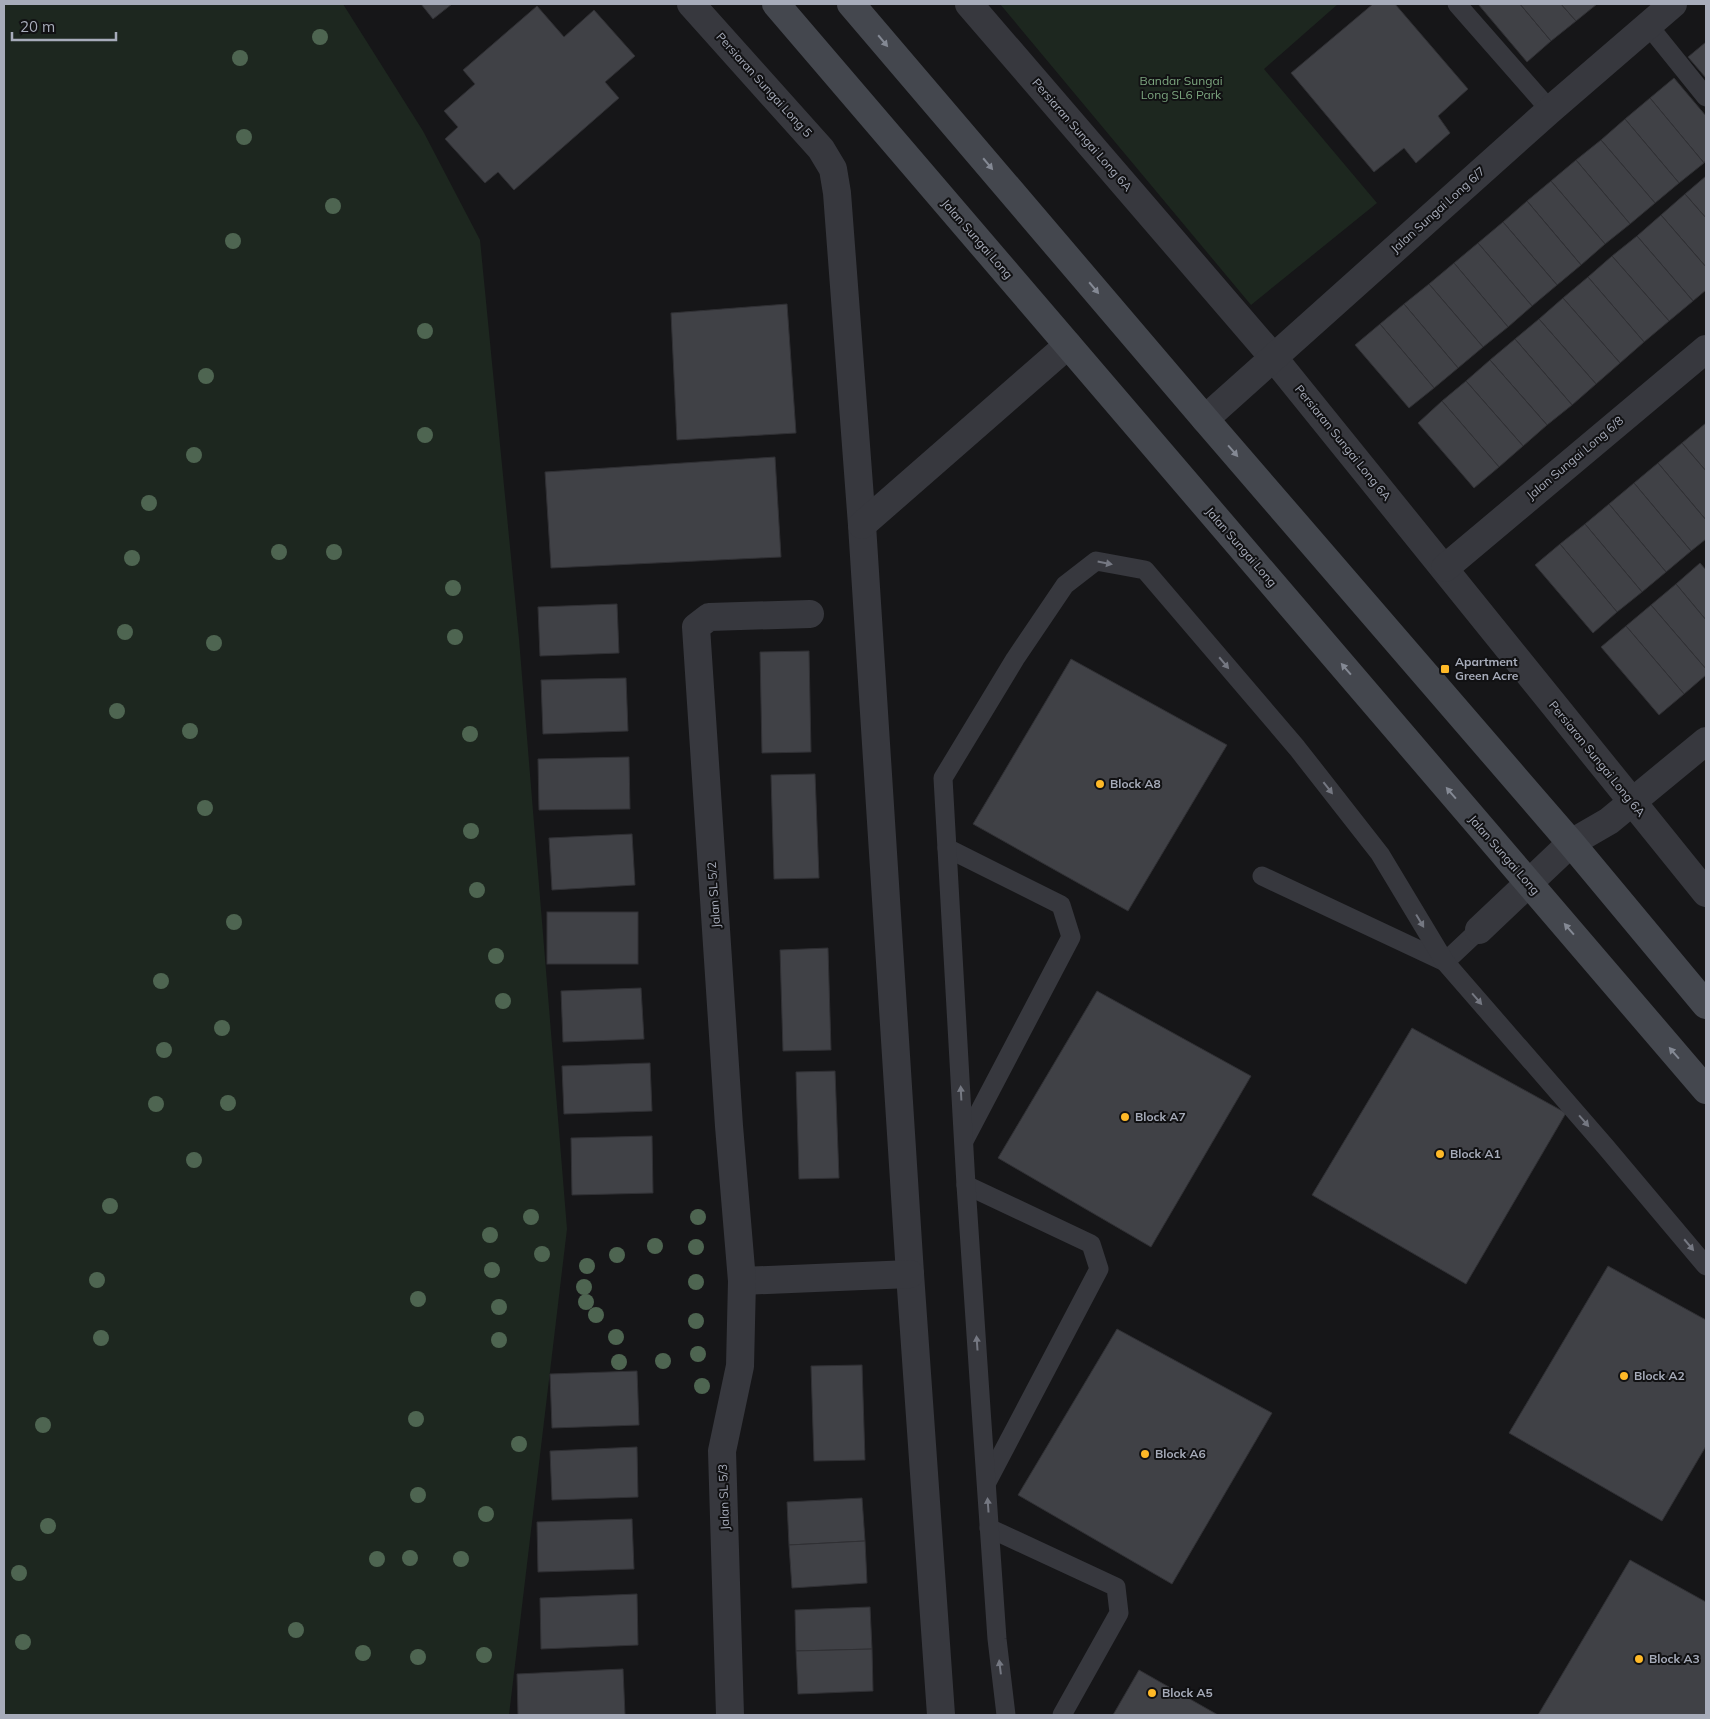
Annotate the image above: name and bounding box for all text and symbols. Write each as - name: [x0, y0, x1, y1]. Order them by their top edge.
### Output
- scale bar: [12, 10, 116, 42]
- text: 20 m: [20, 17, 55, 36]
- street label: Persiaran Sungai Long 5: [713, 29, 815, 140]
- one-way arrow: [877, 34, 888, 47]
- park label: Bandar Sungai Long SL6 Park: [1139, 73, 1223, 102]
- street label: Persiaran Sungai Long 6A: [1029, 75, 1136, 194]
- one-way arrow: [982, 158, 994, 170]
- street label: Jalan Sungai Long 6/7: [1387, 163, 1488, 256]
- street label: Jalan Sungai Long: [939, 196, 1016, 282]
- one-way arrow: [1088, 281, 1099, 294]
- street label: Persiaran Sungai Long 6A: [1292, 382, 1395, 504]
- street label: Jalan Sungai Long 6/8: [1523, 413, 1626, 503]
- one-way arrow: [1228, 445, 1239, 458]
- street label: Jalan Sungai Long: [1203, 504, 1280, 590]
- one-way arrow: [1098, 559, 1114, 567]
- place label: Apartment Green Acre: [1455, 654, 1519, 683]
- one-way arrow: [1219, 656, 1230, 669]
- one-way arrow: [1340, 663, 1351, 676]
- marker: Apartment Green Acre: [1439, 663, 1451, 675]
- street label: Persiaran Sungai Long 6A: [1546, 698, 1649, 820]
- place label: Block A8: [1110, 776, 1161, 791]
- marker: Block A8: [1094, 778, 1106, 790]
- one-way arrow: [1323, 781, 1333, 795]
- one-way arrow: [1446, 786, 1457, 799]
- street label: Jalan Sungai Long: [1466, 812, 1543, 898]
- street label: Jalan SL 5/2: [704, 861, 723, 929]
- one-way arrow: [1416, 915, 1425, 928]
- one-way arrow: [1563, 923, 1574, 936]
- one-way arrow: [1471, 992, 1482, 1005]
- one-way arrow: [1669, 1046, 1680, 1059]
- one-way arrow: [957, 1085, 965, 1101]
- place label: Block A7: [1135, 1109, 1186, 1124]
- marker: Block A7: [1119, 1111, 1131, 1123]
- one-way arrow: [1578, 1115, 1589, 1127]
- place label: Block A1: [1450, 1146, 1501, 1161]
- marker: Block A1: [1434, 1148, 1446, 1160]
- one-way arrow: [1683, 1239, 1694, 1251]
- one-way arrow: [973, 1334, 981, 1350]
- place label: Block A2: [1634, 1368, 1685, 1383]
- marker: Block A2: [1618, 1370, 1630, 1382]
- place label: Block A6: [1155, 1446, 1206, 1461]
- marker: Block A6: [1139, 1448, 1151, 1460]
- street label: Jalan SL 5/3: [715, 1464, 732, 1530]
- one-way arrow: [984, 1497, 992, 1513]
- place label: Block A3: [1649, 1651, 1700, 1666]
- marker: Block A3: [1633, 1653, 1645, 1665]
- one-way arrow: [996, 1659, 1004, 1675]
- place label: Block A5: [1162, 1685, 1213, 1700]
- marker: Block A5: [1146, 1687, 1158, 1699]

